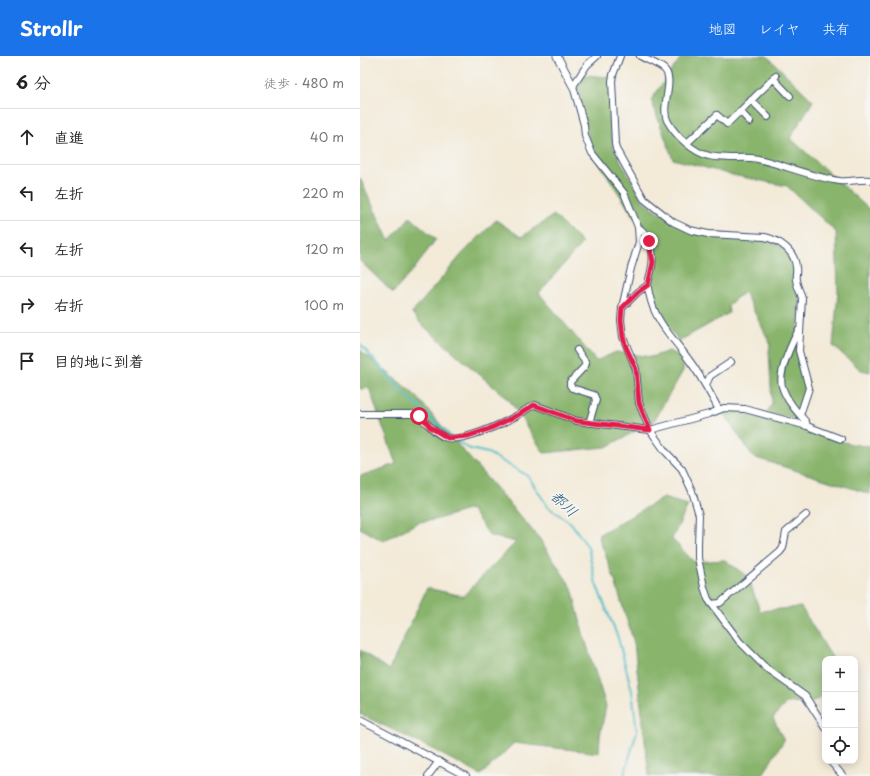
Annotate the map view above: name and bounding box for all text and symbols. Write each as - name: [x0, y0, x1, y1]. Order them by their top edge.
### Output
- text: Strollr: [20, 14, 83, 42]
- text: 地図: [709, 18, 737, 39]
- text: レイヤ: [759, 18, 800, 39]
- text: 共有: [822, 18, 850, 39]
- text: 6 分: [16, 69, 50, 95]
- text: 徒歩 · 480 m: [264, 73, 344, 92]
- text: 直進: [54, 125, 84, 148]
- icon: ahead: [16, 126, 38, 148]
- text: 40 m: [310, 127, 344, 146]
- text: 左折: [54, 181, 84, 204]
- icon: left: [16, 182, 38, 204]
- text: 220 m: [302, 183, 344, 202]
- route end: [640, 232, 658, 250]
- text: 左折: [54, 237, 84, 260]
- icon: left: [16, 238, 38, 260]
- text: 120 m: [305, 239, 344, 258]
- text: 右折: [54, 293, 84, 316]
- icon: right: [16, 294, 38, 316]
- text: 100 m: [304, 295, 344, 314]
- text: 目的地に到着: [54, 349, 144, 372]
- icon: arrive: [16, 350, 38, 372]
- route start: [410, 407, 428, 425]
- water label: 都川: [546, 484, 584, 522]
- map controls: [822, 656, 858, 764]
- button: +: [822, 656, 858, 692]
- button: −: [822, 692, 858, 728]
- button: locate: [822, 728, 858, 764]

